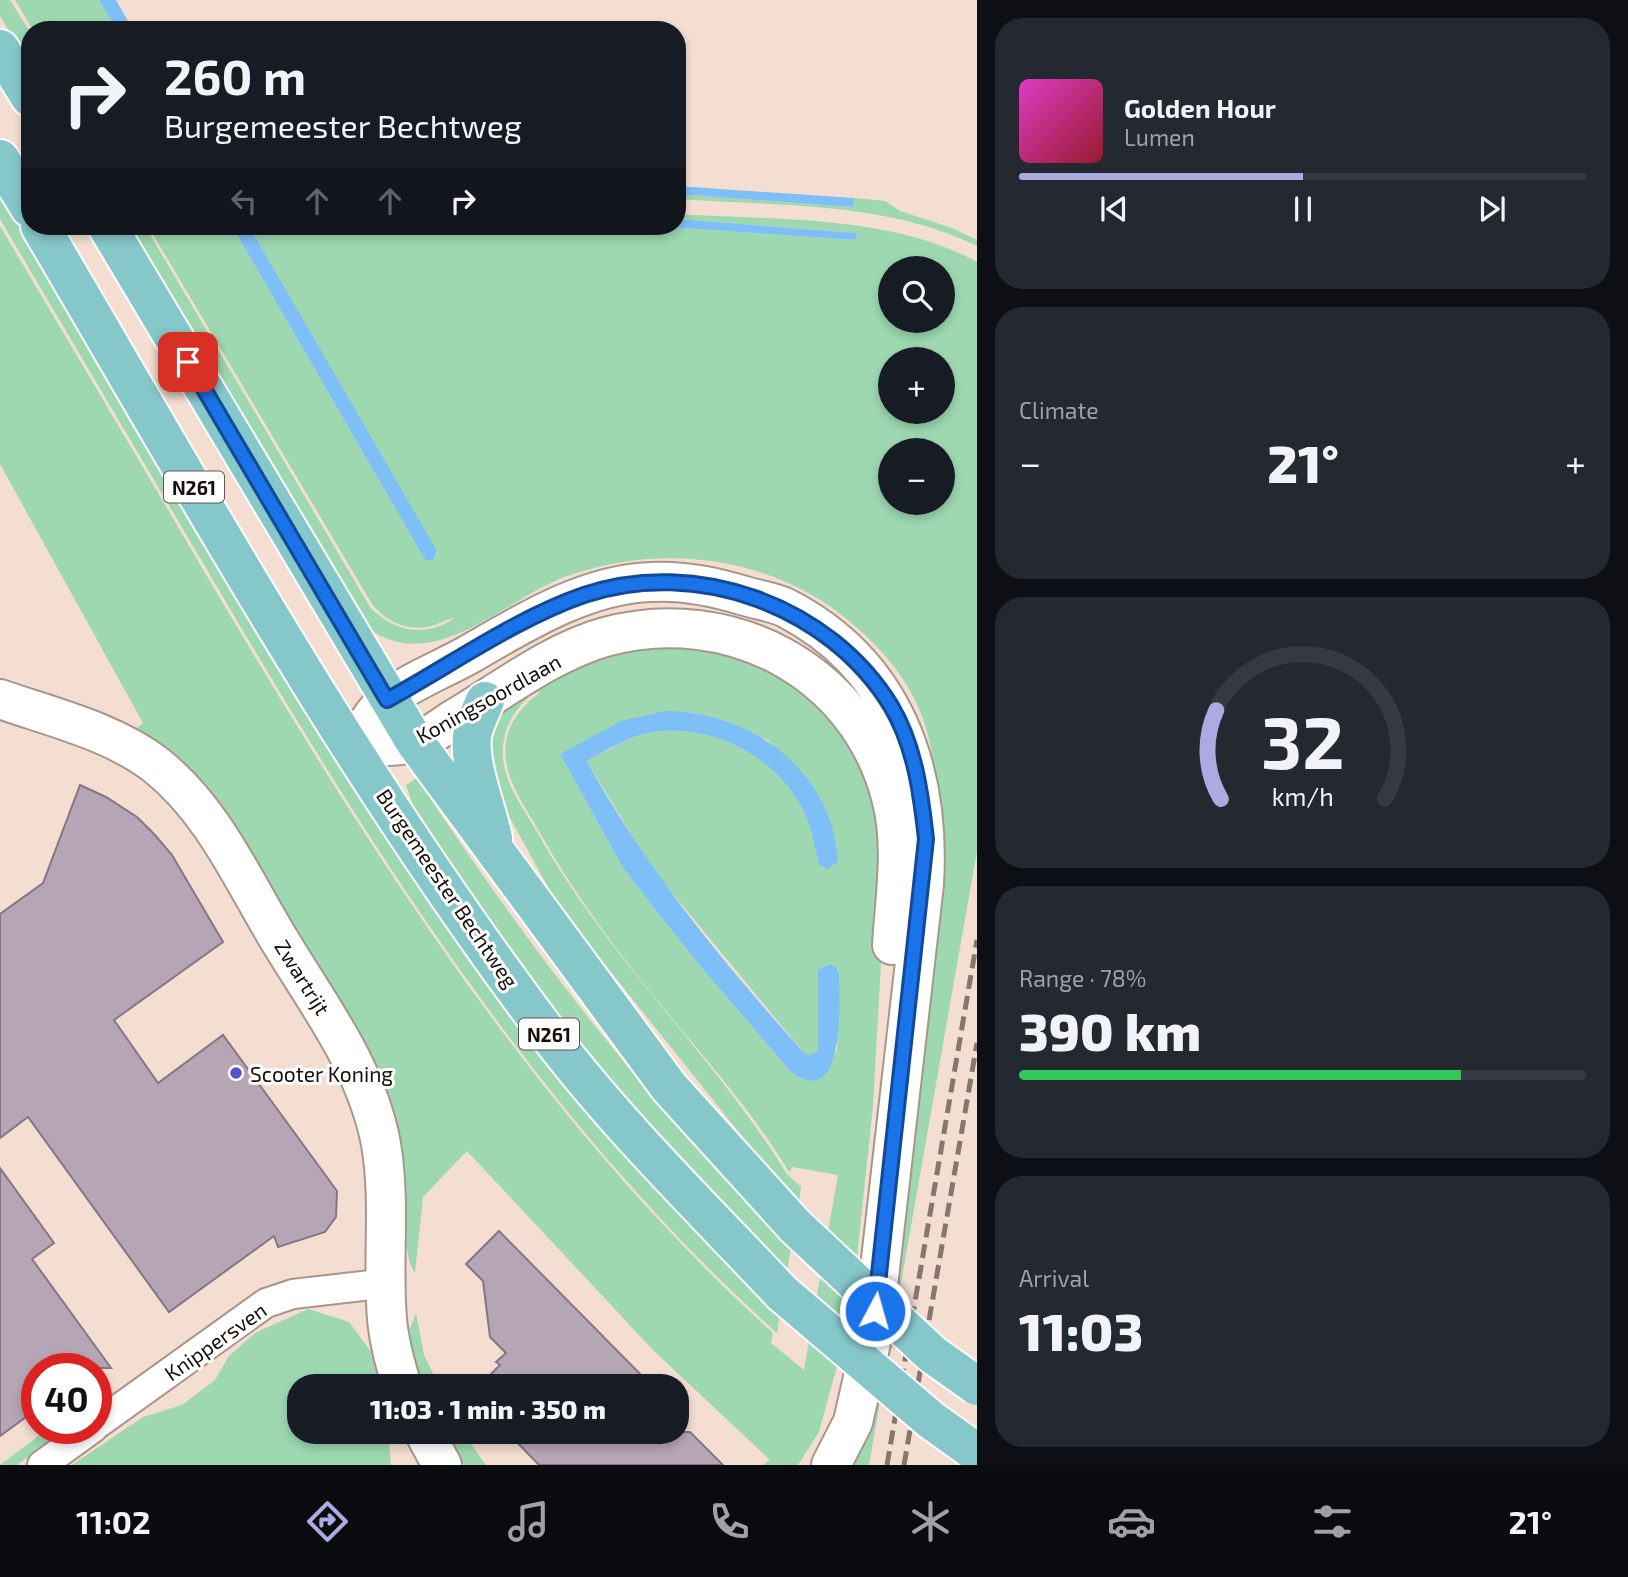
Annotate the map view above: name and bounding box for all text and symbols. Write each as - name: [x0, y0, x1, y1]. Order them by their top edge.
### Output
- text: 260 m: [164, 46, 306, 105]
- icon: right: [49, 49, 140, 140]
- text: Golden Hour: [1124, 92, 1276, 123]
- text: Burgemeester Bechtweg: [164, 106, 522, 144]
- text: Lumen: [1124, 123, 1195, 151]
- icon: left: [225, 182, 263, 220]
- icon: ahead: [298, 182, 336, 220]
- icon: ahead: [371, 182, 409, 220]
- icon: right: [444, 182, 482, 220]
- icon: previous: [1095, 190, 1133, 228]
- icon: pause: [1284, 190, 1322, 228]
- icon: next: [1473, 190, 1511, 228]
- map controls: [878, 256, 955, 515]
- button: search: [878, 256, 955, 333]
- pin: [158, 332, 218, 392]
- icon: arrive: [169, 343, 207, 381]
- button: +: [878, 347, 955, 424]
- text: Climate: [1019, 396, 1099, 424]
- text: 21°: [1267, 431, 1339, 493]
- button: −: [878, 438, 955, 515]
- text: −: [1019, 439, 1041, 485]
- text: +: [1565, 439, 1586, 485]
- road number: N261: [164, 472, 224, 502]
- street label: Koningsoordlaan: [411, 648, 565, 748]
- text: 32: [1261, 696, 1344, 784]
- text: km/h: [1271, 780, 1334, 810]
- street label: Burgemeester Bechtweg: [372, 784, 524, 993]
- street label: Zwartrijt: [269, 935, 336, 1020]
- text: Range · 78%: [1019, 964, 1146, 992]
- text: 390 km: [1019, 999, 1201, 1061]
- road number: N261: [519, 1018, 579, 1050]
- place label: Scooter Koning: [250, 1061, 393, 1086]
- marker: Scooter Koning: [228, 1065, 244, 1081]
- text: Arrival: [1019, 1264, 1089, 1292]
- position arrow: [838, 1274, 912, 1348]
- street label: Knippersven: [159, 1297, 271, 1385]
- text: 11:03: [1019, 1299, 1143, 1361]
- speed limit sign: 40: [21, 1353, 112, 1444]
- text: 11:03 · 1 min · 350 m: [370, 1393, 606, 1424]
- icon: directions: [303, 1497, 352, 1546]
- icon: music: [504, 1497, 553, 1546]
- icon: phone: [705, 1497, 754, 1546]
- icon: climate: [906, 1497, 955, 1546]
- icon: car: [1107, 1497, 1156, 1546]
- icon: filters: [1308, 1497, 1357, 1546]
- text: 11:02: [76, 1502, 151, 1540]
- text: 21°: [1509, 1502, 1552, 1540]

